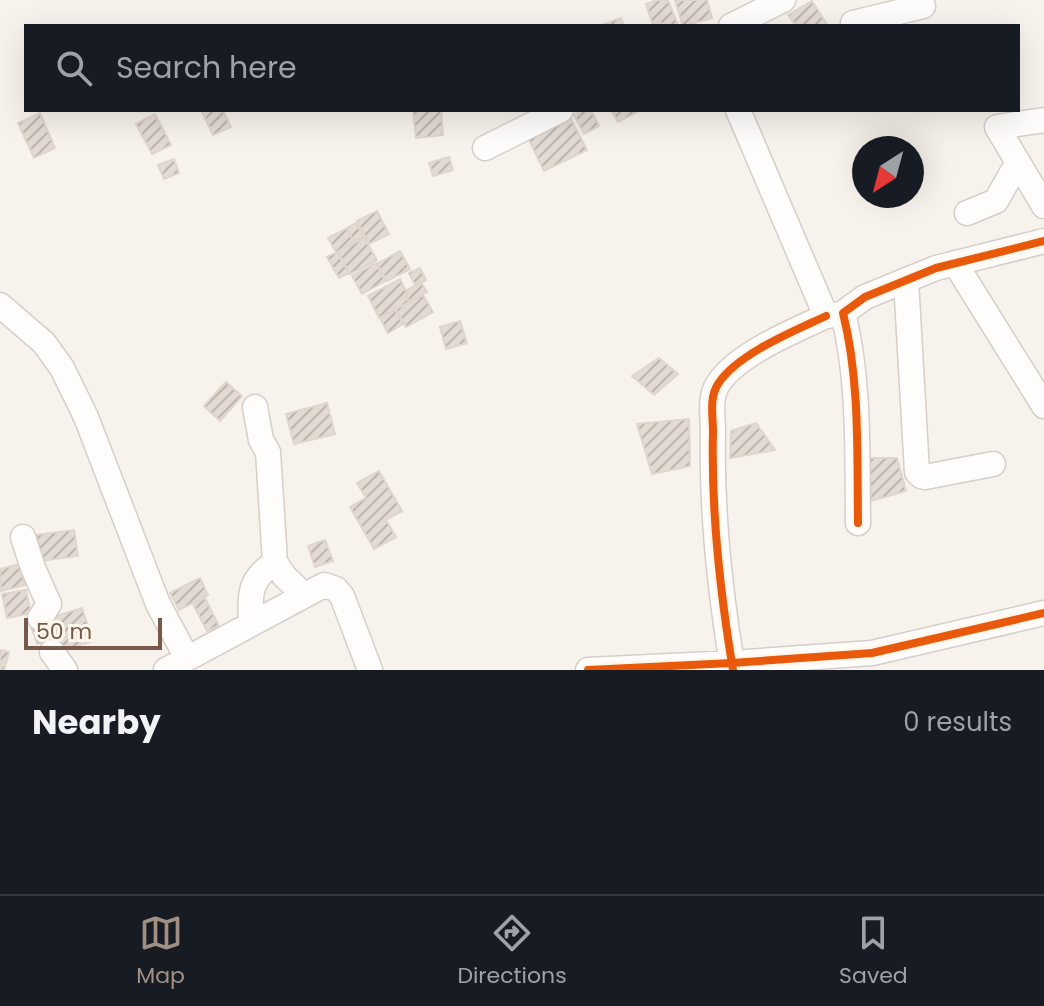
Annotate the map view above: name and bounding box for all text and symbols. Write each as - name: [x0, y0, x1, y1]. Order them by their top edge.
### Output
- search box: [24, 24, 1020, 112]
- icon: search: [52, 46, 96, 90]
- text: Search here: [116, 46, 297, 89]
- north arrow: [852, 136, 924, 208]
- scale bar: [24, 614, 162, 650]
- text: 50 m: [36, 616, 92, 647]
- text: Nearby: [32, 698, 161, 746]
- text: 0 results: [903, 704, 1012, 740]
- tab: Map: [136, 911, 185, 992]
- tab: Directions: [457, 911, 567, 992]
- tab: Saved: [839, 911, 908, 992]

